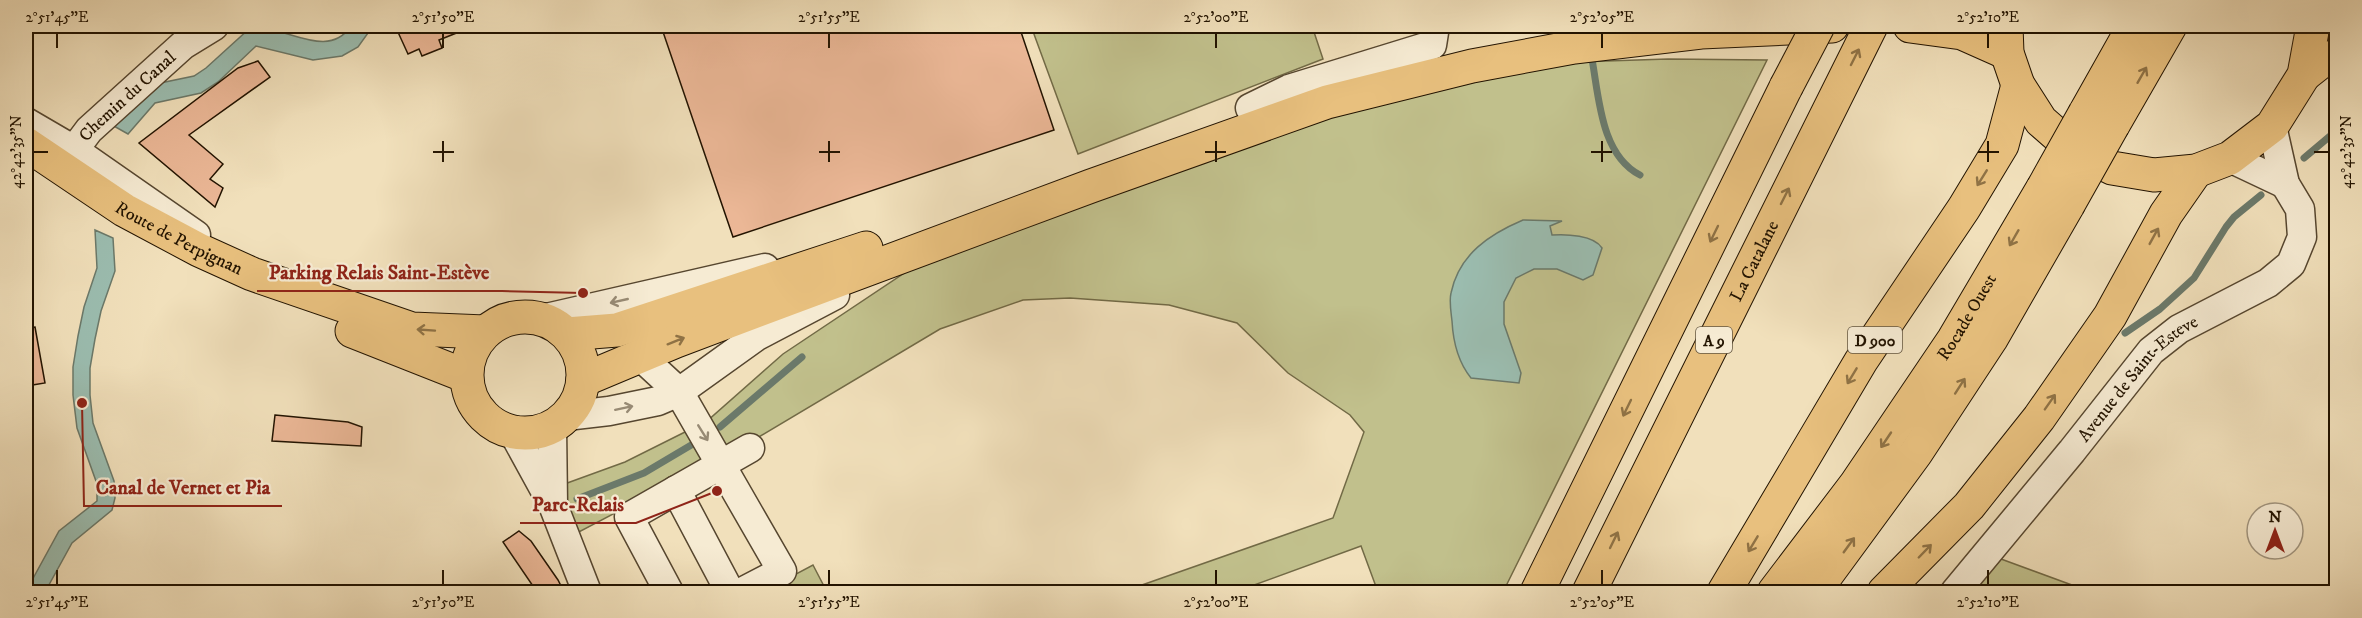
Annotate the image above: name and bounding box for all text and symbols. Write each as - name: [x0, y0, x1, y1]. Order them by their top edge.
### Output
- text: 2°51'45"E: [25, 8, 89, 27]
- text: 2°51'50"E: [412, 8, 475, 27]
- text: 2°51'55"E: [798, 8, 860, 27]
- text: 2°52'00"E: [1183, 8, 1249, 27]
- text: 2°52'05"E: [1570, 8, 1635, 27]
- text: 2°52'10"E: [1957, 8, 2020, 27]
- street label: Chemin du Canal: [74, 46, 181, 146]
- one-way arrow: [1850, 48, 1861, 66]
- one-way arrow: [2136, 67, 2148, 84]
- text: 42°42'35"N: [7, 115, 26, 189]
- text: 42°42'35"N: [2337, 115, 2356, 189]
- one-way arrow: [1976, 169, 1988, 186]
- one-way arrow: [1780, 188, 1792, 206]
- street label: Route de Perpignan: [111, 197, 246, 281]
- street label: La Catalane: [1726, 217, 1784, 305]
- one-way arrow: [1707, 224, 1719, 242]
- one-way arrow: [2149, 228, 2160, 246]
- one-way arrow: [2007, 229, 2019, 246]
- callout: Parking Relais Saint-Estève: [257, 253, 502, 291]
- text: Parking Relais Saint-Estève: [269, 261, 490, 286]
- street label: Rocade Ouest: [1933, 270, 2002, 365]
- one-way arrow: [610, 296, 629, 307]
- street label: Avenue de Saint-Esteve: [2073, 311, 2202, 447]
- one-way arrow: [417, 324, 437, 335]
- road number: A 9: [1696, 327, 1732, 353]
- road number: D 900: [1848, 327, 1902, 353]
- one-way arrow: [666, 335, 685, 346]
- one-way arrow: [1846, 367, 1858, 384]
- one-way arrow: [1954, 377, 1967, 394]
- one-way arrow: [2044, 394, 2056, 410]
- one-way arrow: [1621, 399, 1632, 417]
- one-way arrow: [613, 402, 633, 413]
- one-way arrow: [698, 424, 710, 441]
- one-way arrow: [1880, 431, 1892, 447]
- callout: Canal de Vernet et Pia: [84, 468, 282, 506]
- text: Canal de Vernet et Pia: [96, 476, 271, 501]
- callout: Parc-Relais: [520, 485, 636, 523]
- text: Parc-Relais: [532, 493, 624, 518]
- north arrow: [2245, 501, 2305, 561]
- text: N: [2268, 507, 2282, 527]
- one-way arrow: [1609, 531, 1621, 549]
- one-way arrow: [1746, 535, 1758, 552]
- one-way arrow: [1843, 538, 1855, 554]
- one-way arrow: [1918, 543, 1932, 558]
- text: 2°51'45"E: [25, 593, 89, 612]
- text: 2°51'50"E: [412, 593, 475, 612]
- text: 2°51'55"E: [798, 593, 860, 612]
- text: 2°52'00"E: [1183, 593, 1249, 612]
- text: 2°52'05"E: [1570, 593, 1635, 612]
- text: 2°52'10"E: [1957, 593, 2020, 612]

